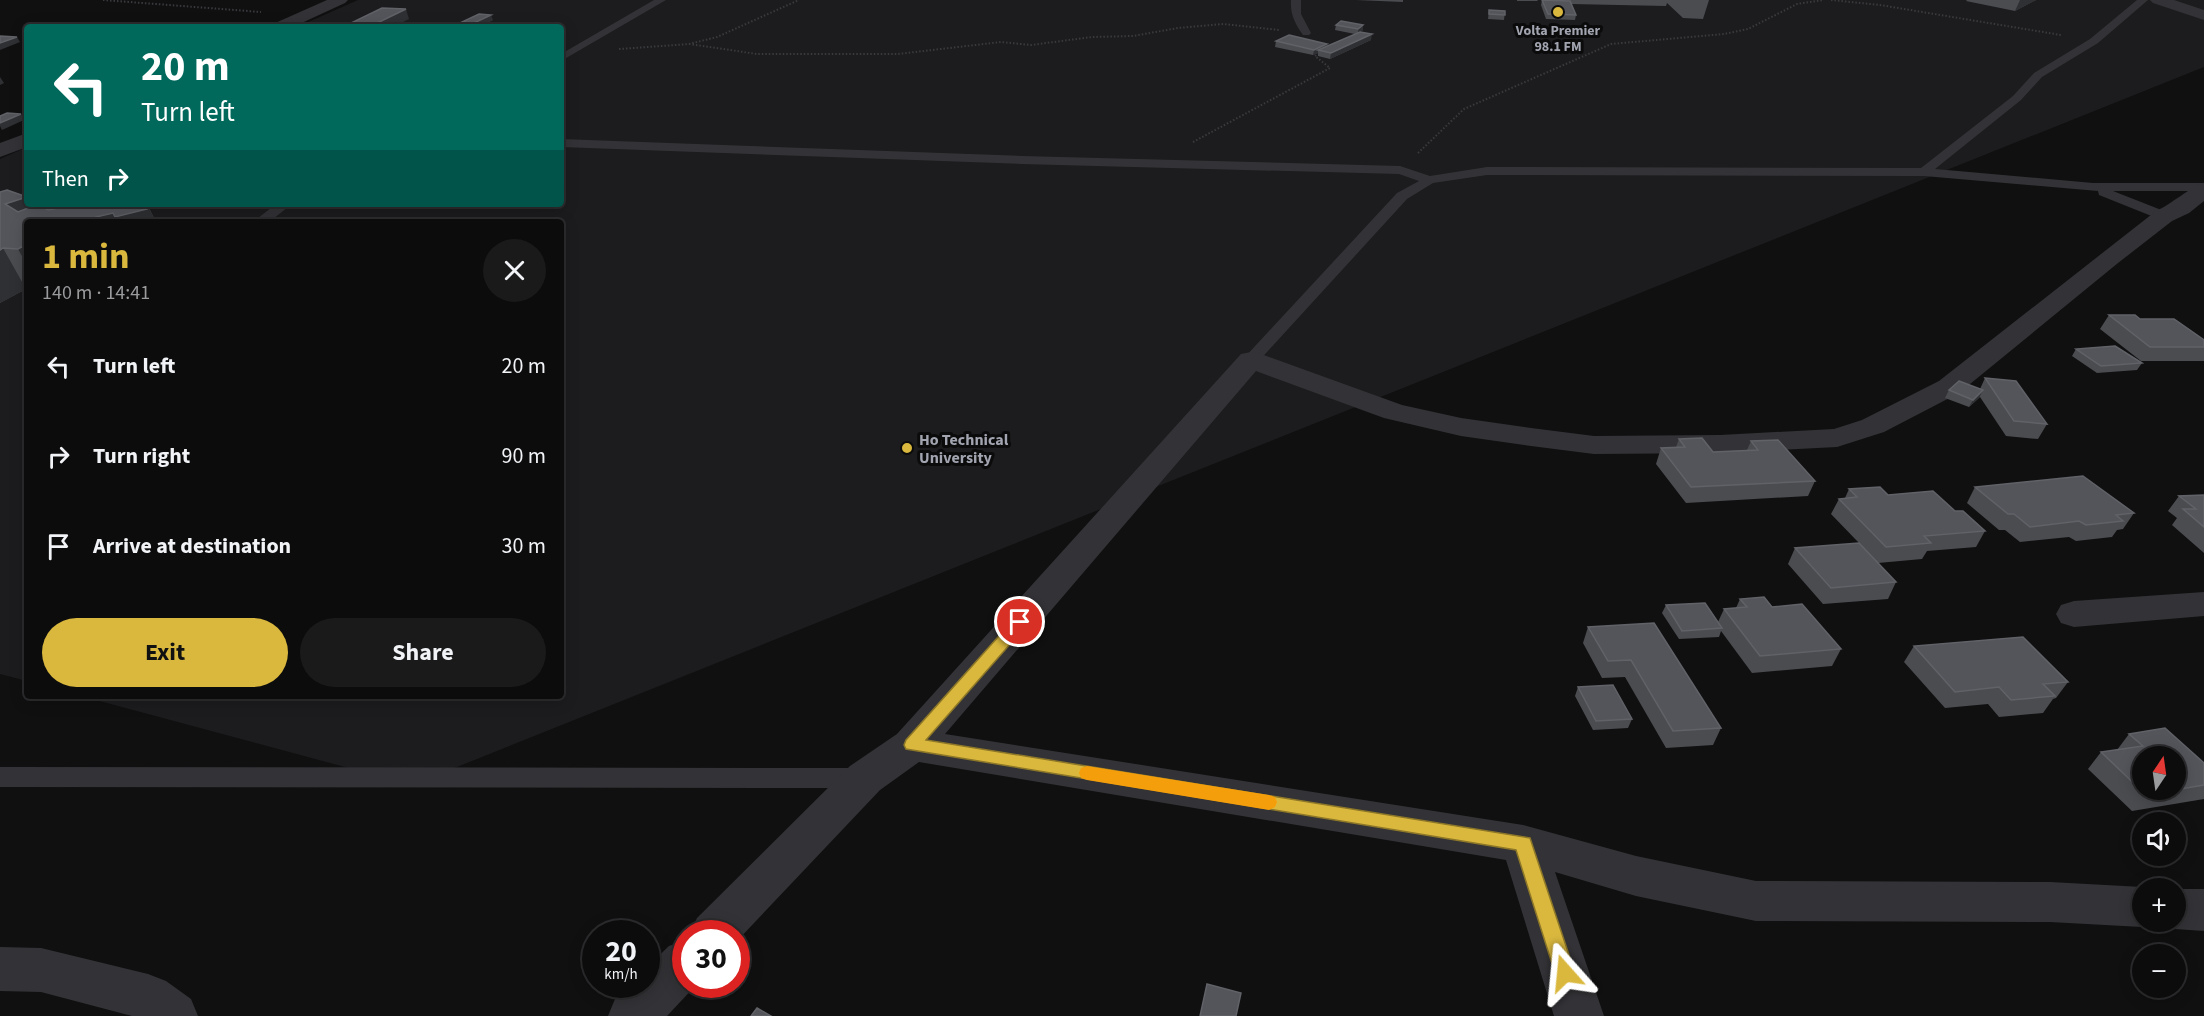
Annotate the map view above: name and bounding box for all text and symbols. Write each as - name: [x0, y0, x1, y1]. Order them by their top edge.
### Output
- marker: Volta Premier 98.1 FM: [1551, 5, 1565, 19]
- place label: Volta Premier 98.1 FM: [1515, 21, 1601, 57]
- text: 20 m: [141, 37, 230, 97]
- icon: left: [42, 48, 120, 126]
- text: Turn left: [141, 93, 235, 132]
- icon: right: [101, 162, 134, 195]
- text: Then: [42, 163, 89, 195]
- text: 1 min: [42, 231, 130, 282]
- button: close: [483, 239, 546, 302]
- text: 140 m · 14:41: [42, 279, 150, 307]
- icon: left: [42, 350, 75, 383]
- text: Turn left: [93, 350, 175, 382]
- text: 20 m: [501, 350, 546, 382]
- place label: Ho Technical University: [919, 429, 1009, 469]
- icon: right: [42, 440, 75, 473]
- text: Turn right: [93, 440, 190, 472]
- text: 90 m: [501, 440, 546, 472]
- marker: Ho Technical University: [900, 441, 914, 455]
- icon: arrive: [42, 530, 75, 563]
- text: Arrive at destination: [93, 530, 291, 562]
- text: 30 m: [501, 530, 546, 562]
- pin: [994, 596, 1045, 647]
- icon: arrive: [1003, 605, 1036, 638]
- button: Exit: [42, 618, 288, 687]
- button: Share: [300, 618, 546, 687]
- north arrow: [2132, 746, 2186, 800]
- map controls: [2132, 746, 2186, 998]
- button: sound: [2132, 812, 2186, 866]
- button: +: [2132, 878, 2186, 932]
- speed limit sign: 30: [672, 920, 750, 998]
- text: 20: [605, 930, 637, 973]
- position arrow: [1533, 941, 1597, 1005]
- button: −: [2132, 944, 2186, 998]
- text: km/h: [604, 964, 638, 985]

